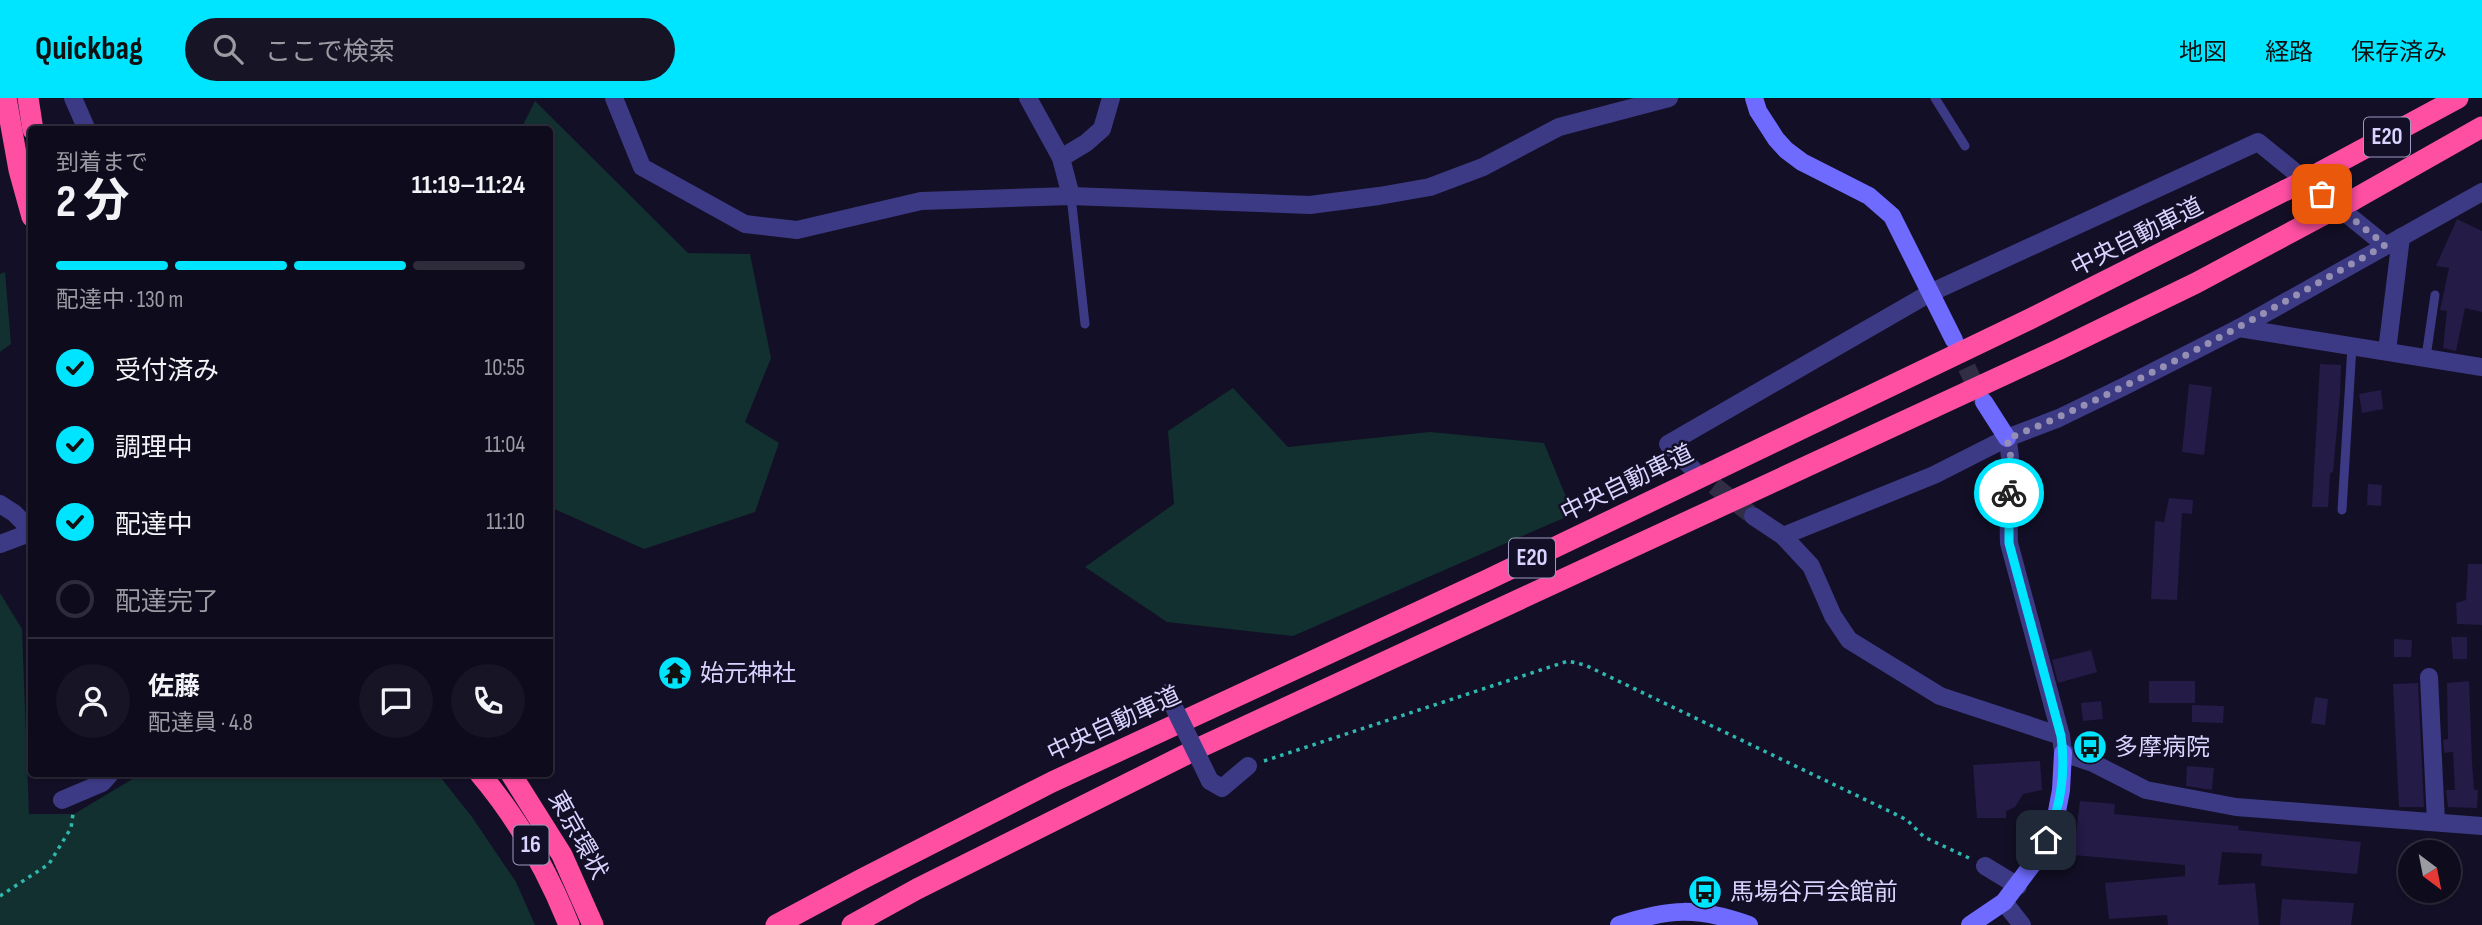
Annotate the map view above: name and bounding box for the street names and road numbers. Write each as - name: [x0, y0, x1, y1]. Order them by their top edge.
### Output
- road number: E20: [2364, 118, 2410, 156]
- street label: 中央自動車道: [2066, 191, 2208, 283]
- street label: 中央自動車道: [1556, 438, 1698, 528]
- road number: E20: [1509, 538, 1555, 578]
- street label: 中央自動車道: [1043, 680, 1185, 768]
- street label: 東京環状: [542, 786, 614, 884]
- road number: 16: [514, 825, 548, 864]

